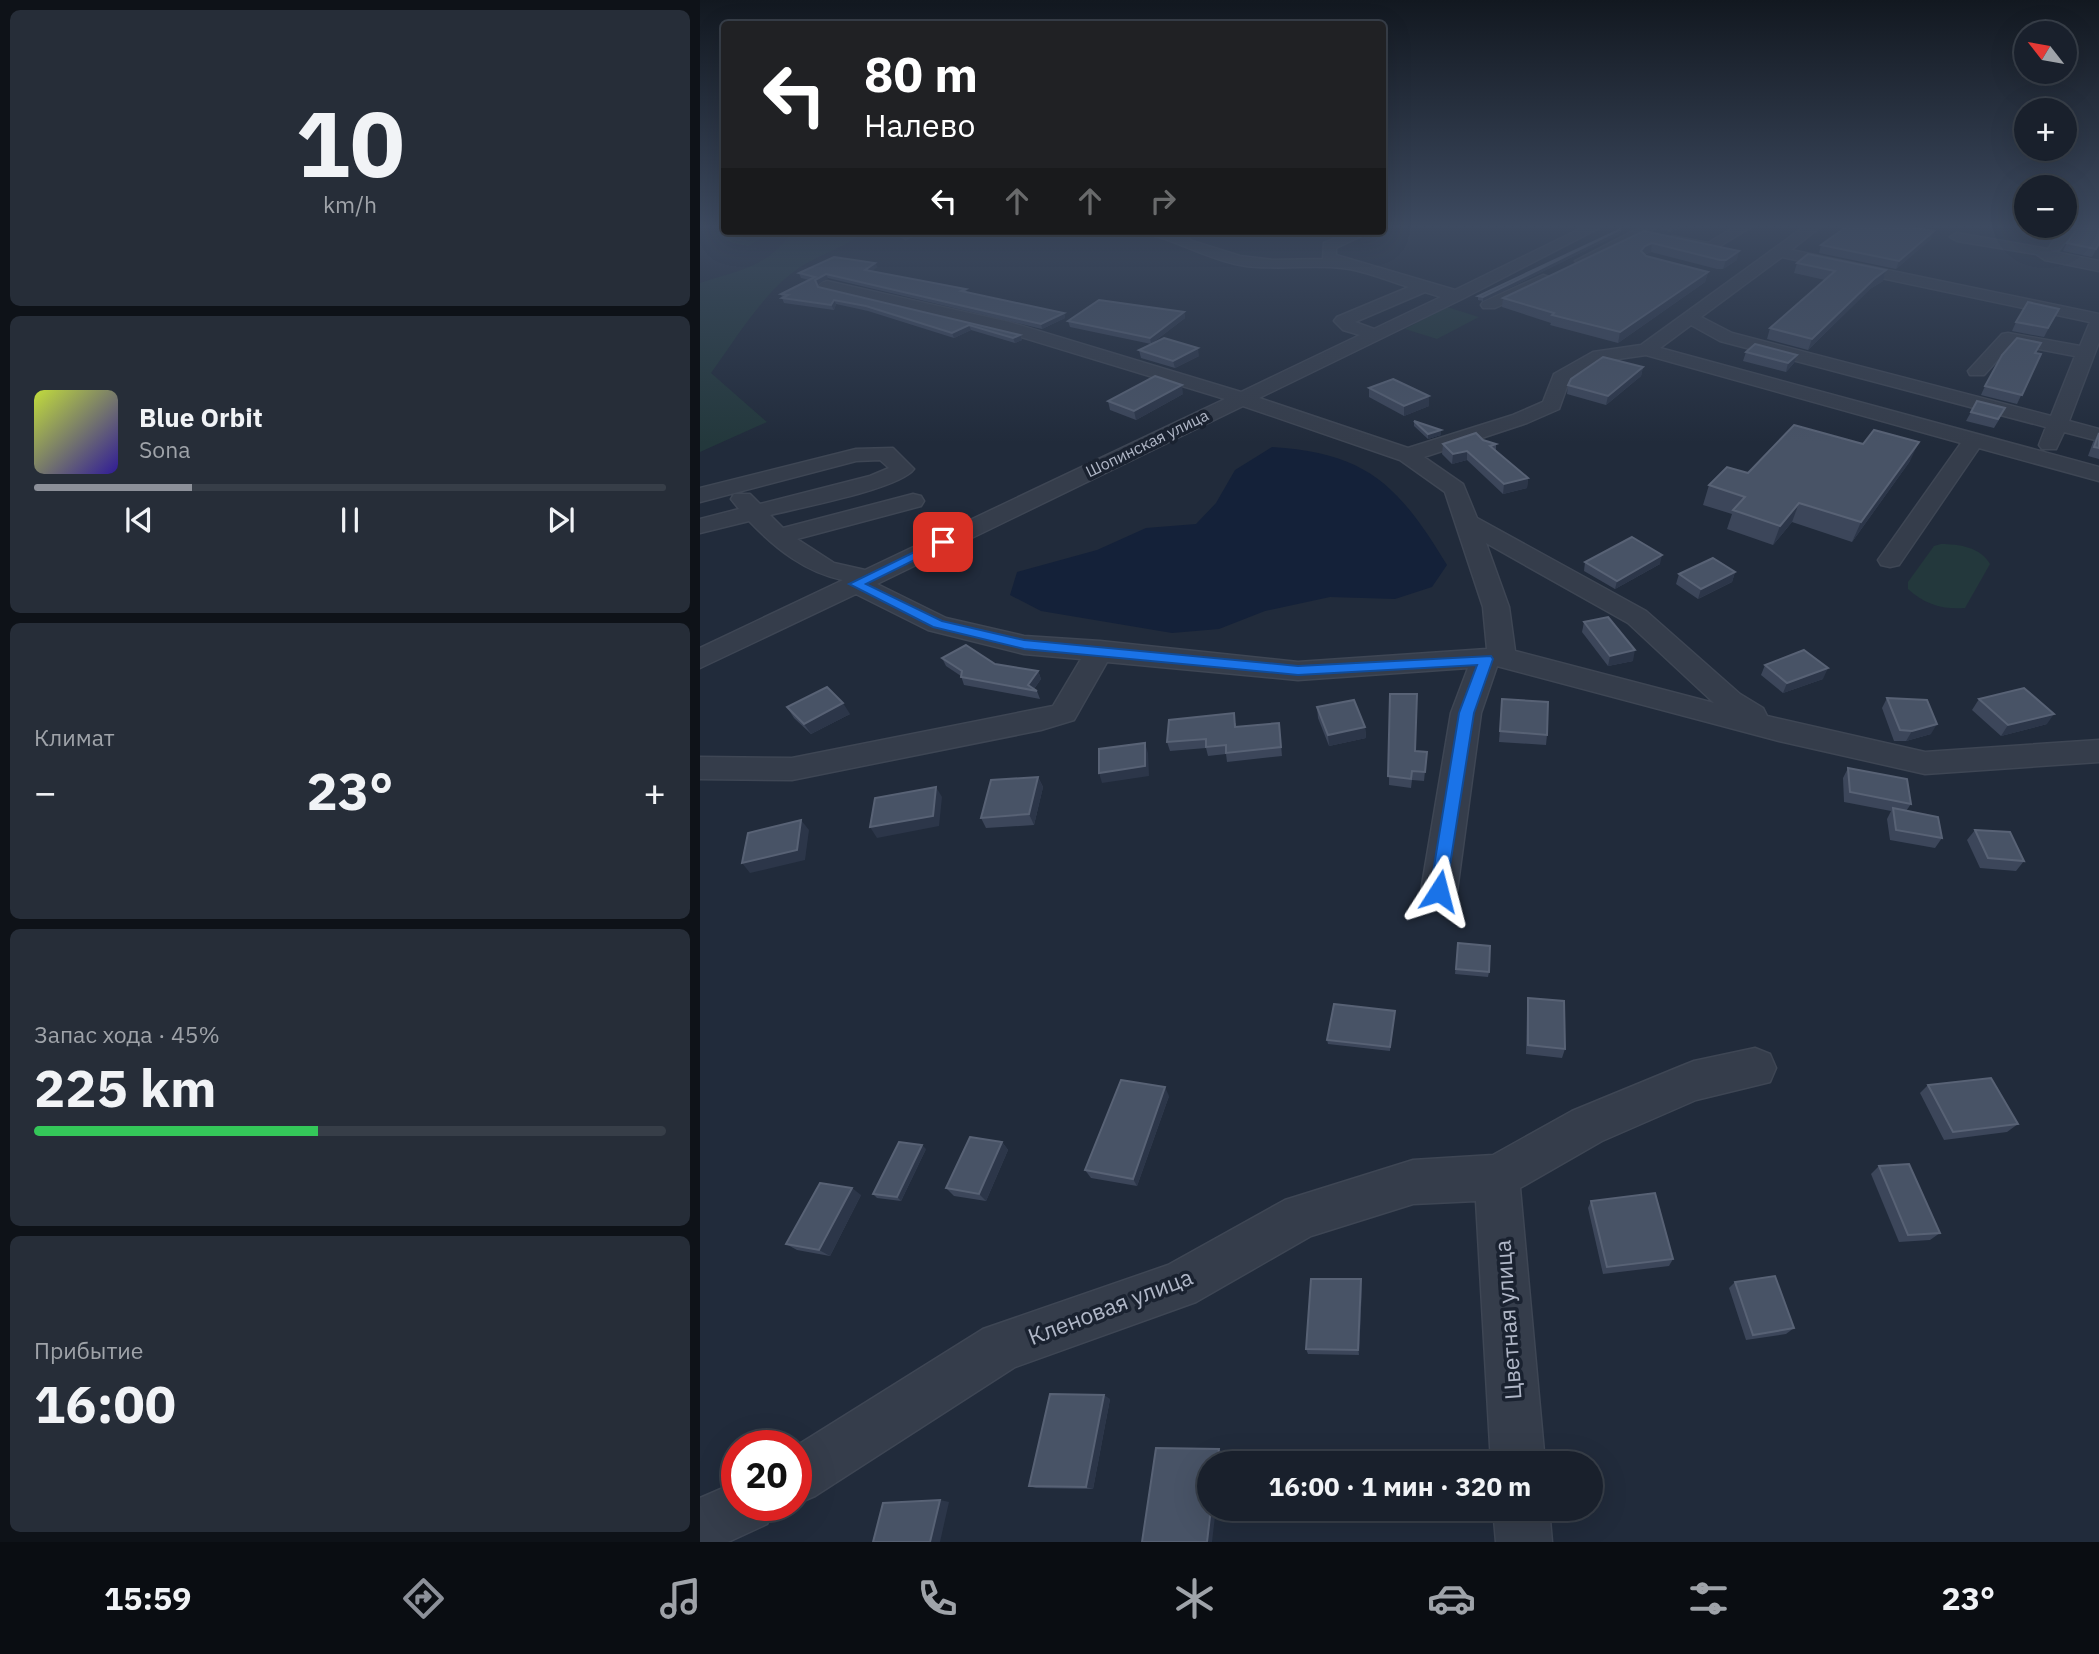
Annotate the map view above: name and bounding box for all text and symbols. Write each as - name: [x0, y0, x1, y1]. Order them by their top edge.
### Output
- north arrow: [2014, 21, 2077, 84]
- map controls: [2014, 21, 2077, 238]
- text: 80 m: [864, 42, 978, 105]
- icon: left: [749, 49, 840, 140]
- text: 10: [295, 84, 405, 202]
- button: +: [2014, 98, 2077, 161]
- text: Налево: [864, 104, 975, 146]
- button: −: [2014, 175, 2077, 238]
- icon: left: [925, 182, 963, 220]
- icon: ahead: [998, 182, 1036, 220]
- icon: ahead: [1071, 182, 1109, 220]
- icon: right: [1144, 182, 1182, 220]
- text: km/h: [323, 189, 377, 219]
- text: Blue Orbit: [139, 400, 263, 434]
- street label: Шопинская улица: [1082, 404, 1212, 481]
- text: Sona: [139, 434, 191, 464]
- icon: previous: [120, 501, 158, 539]
- icon: pause: [331, 501, 369, 539]
- icon: next: [542, 501, 580, 539]
- pin: [913, 512, 973, 572]
- icon: arrive: [924, 523, 962, 561]
- text: Климат: [34, 722, 115, 752]
- text: 23°: [307, 757, 393, 824]
- text: −: [34, 767, 57, 816]
- text: +: [643, 767, 666, 816]
- position arrow: [1402, 854, 1476, 928]
- text: Запас хода · 45%: [34, 1019, 220, 1049]
- text: 225 km: [34, 1054, 216, 1121]
- street label: Цветная улица: [1486, 1239, 1528, 1401]
- street label: Кленовая улица: [1023, 1261, 1197, 1351]
- text: Прибытие: [34, 1335, 143, 1365]
- text: 16:00: [34, 1370, 176, 1437]
- speed limit sign: 20: [721, 1430, 812, 1521]
- text: 16:00 · 1 мин · 320 m: [1269, 1469, 1531, 1503]
- icon: directions: [399, 1574, 448, 1623]
- icon: music: [656, 1574, 705, 1623]
- icon: phone: [913, 1574, 962, 1623]
- icon: climate: [1170, 1574, 1219, 1623]
- icon: car: [1427, 1574, 1476, 1623]
- icon: filters: [1684, 1574, 1733, 1623]
- text: 15:59: [104, 1577, 191, 1619]
- text: 23°: [1941, 1577, 1995, 1619]

